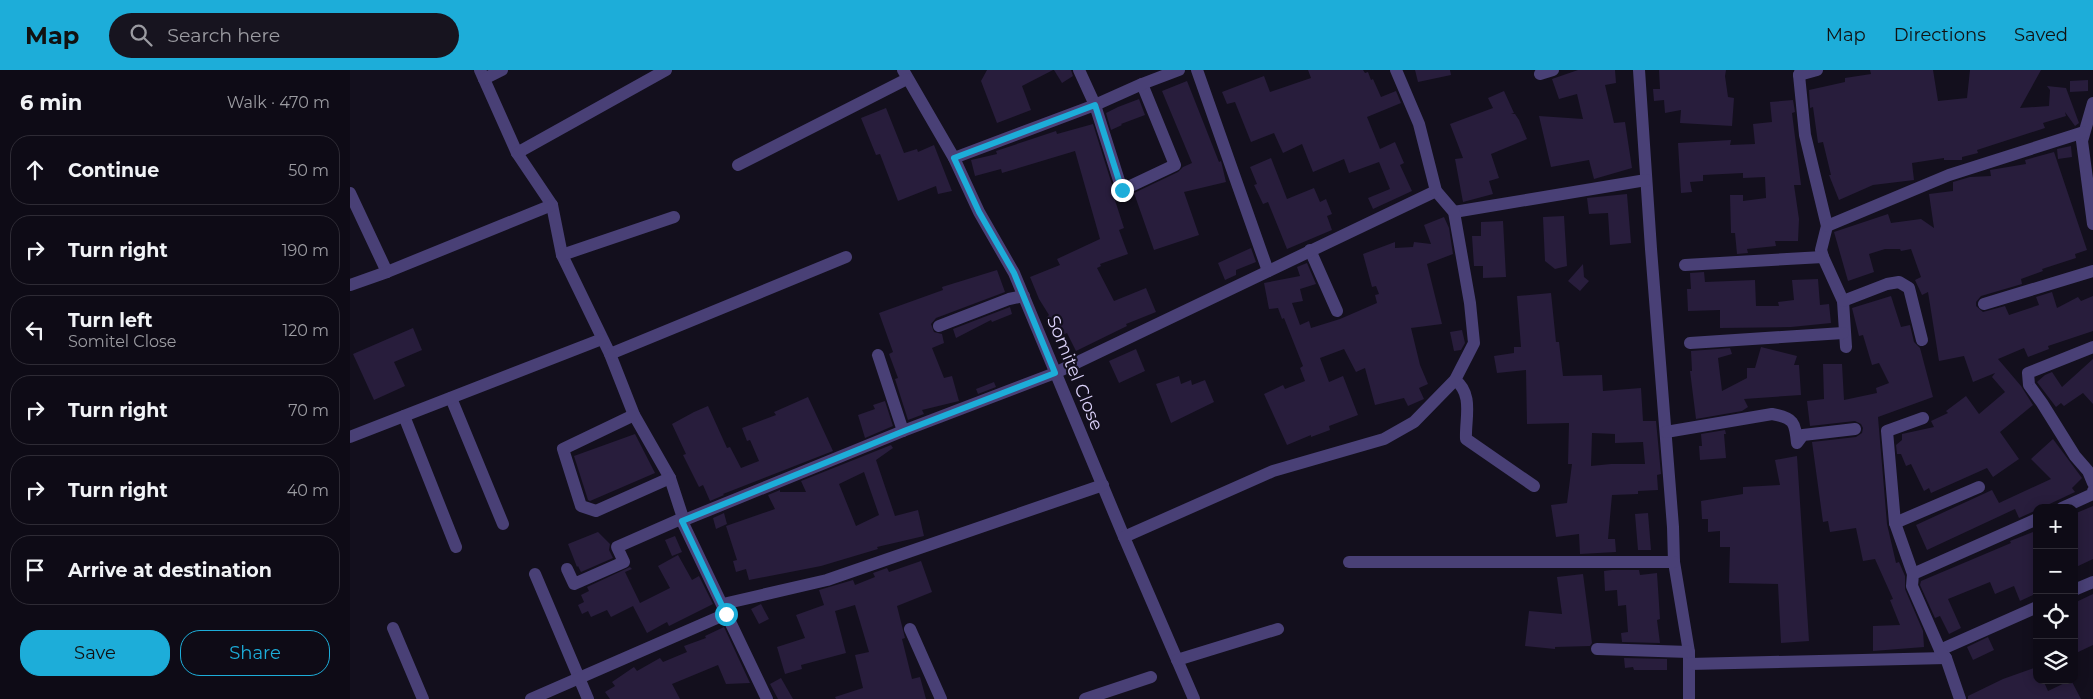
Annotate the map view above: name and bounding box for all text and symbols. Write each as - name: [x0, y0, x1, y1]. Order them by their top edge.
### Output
- search box: [109, 13, 459, 58]
- text: Map: [25, 21, 79, 50]
- icon: search: [127, 21, 155, 49]
- text: Search here: [167, 24, 280, 47]
- text: Map: [1826, 24, 1866, 46]
- text: Directions: [1894, 24, 1986, 46]
- text: Saved: [2014, 24, 2068, 46]
- text: 6 min: [20, 90, 82, 115]
- text: Walk · 470 m: [227, 93, 330, 112]
- icon: ahead: [21, 156, 49, 184]
- text: Continue: [68, 159, 159, 182]
- text: 50 m: [288, 161, 329, 180]
- route end: [1111, 179, 1134, 202]
- icon: right: [21, 236, 49, 264]
- text: Turn right: [68, 239, 168, 262]
- text: 190 m: [282, 241, 329, 260]
- text: Turn left: [68, 309, 153, 332]
- street label: Somitel Close: [1042, 312, 1108, 434]
- icon: left: [21, 316, 49, 344]
- text: 120 m: [282, 321, 329, 340]
- text: Somitel Close: [68, 332, 177, 351]
- icon: right: [21, 396, 49, 424]
- text: Turn right: [68, 399, 168, 422]
- text: 70 m: [288, 401, 329, 420]
- icon: right: [21, 476, 49, 504]
- text: Turn right: [68, 479, 168, 502]
- text: 40 m: [287, 481, 329, 500]
- map controls: [2033, 504, 2078, 684]
- button: +: [2033, 504, 2078, 549]
- button: −: [2033, 549, 2078, 594]
- icon: arrive: [21, 556, 49, 584]
- text: Arrive at destination: [68, 559, 272, 582]
- button: locate: [2033, 594, 2078, 639]
- route start: [715, 603, 738, 626]
- button: Save: [20, 630, 170, 676]
- button: Share: [180, 630, 330, 676]
- button: layers: [2033, 639, 2078, 684]

